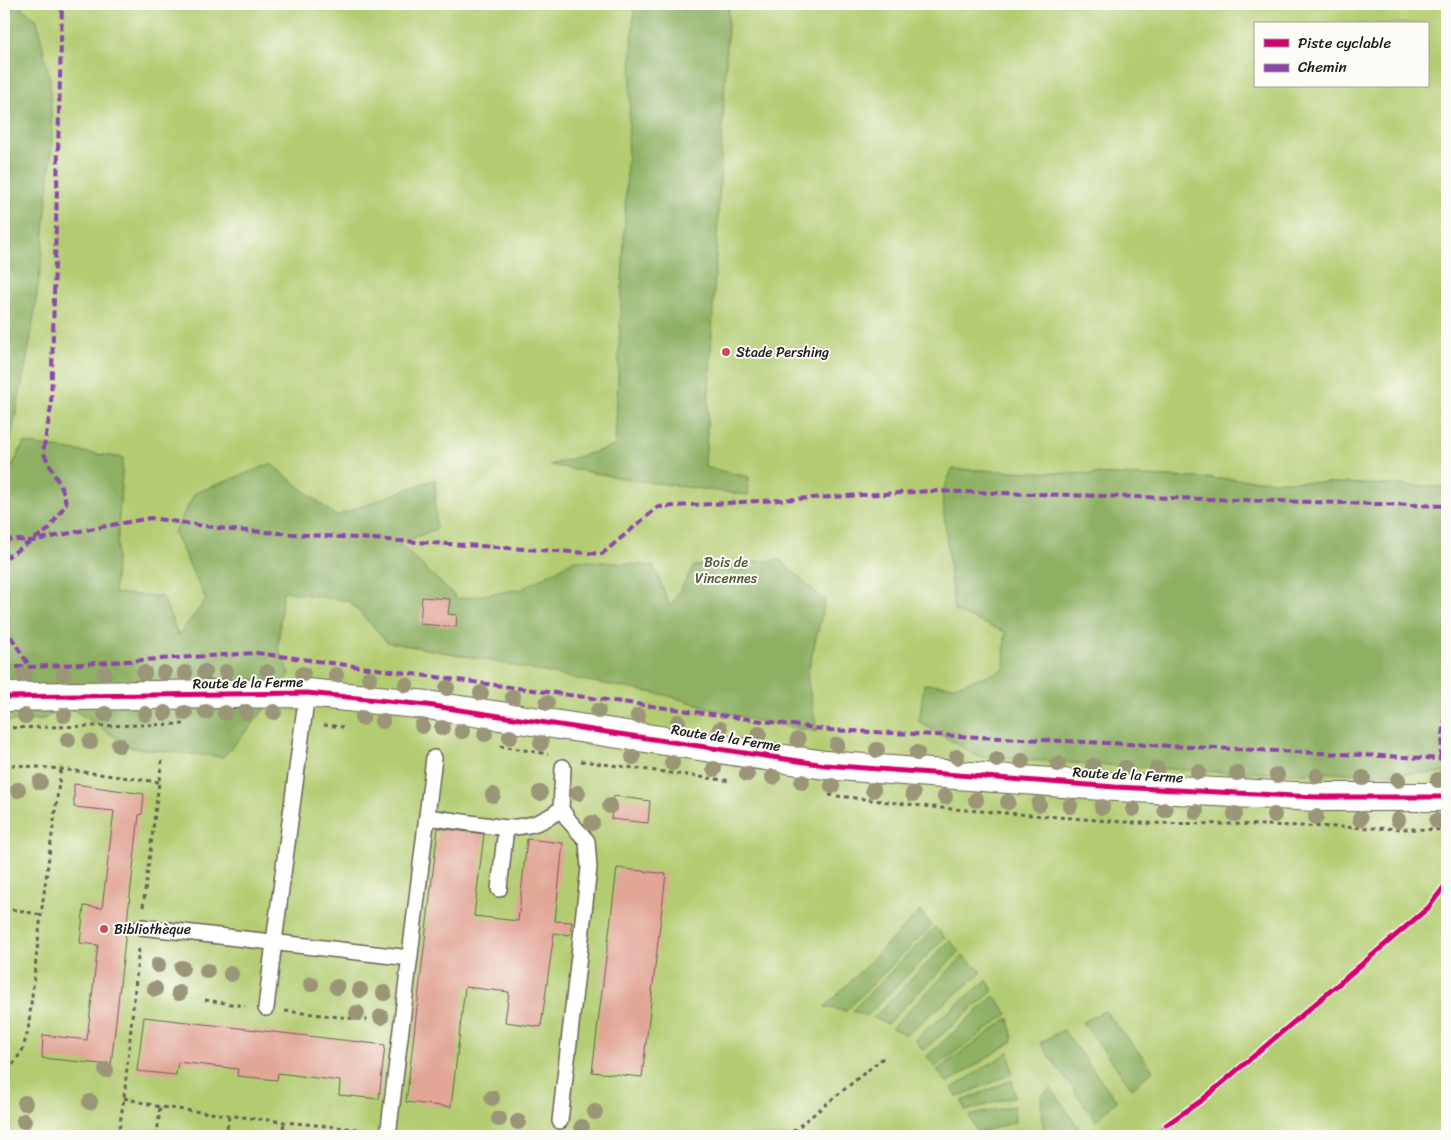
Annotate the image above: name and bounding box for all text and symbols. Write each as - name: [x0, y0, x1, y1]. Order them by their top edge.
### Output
- legend: [1254, 22, 1428, 88]
- text: Piste cyclable: [1298, 30, 1391, 56]
- text: Chemin: [1298, 54, 1347, 80]
- place label: Stade Pershing: [736, 340, 829, 365]
- marker: Stade Pershing: [720, 346, 732, 358]
- park label: Bois de Vincennes: [695, 550, 758, 591]
- street label: Route de la Ferme: [193, 670, 303, 696]
- street label: Route de la Ferme: [669, 717, 783, 759]
- street label: Route de la Ferme: [1072, 760, 1184, 790]
- place label: Bibliothèque: [114, 917, 191, 942]
- marker: Bibliothèque: [98, 923, 110, 935]

